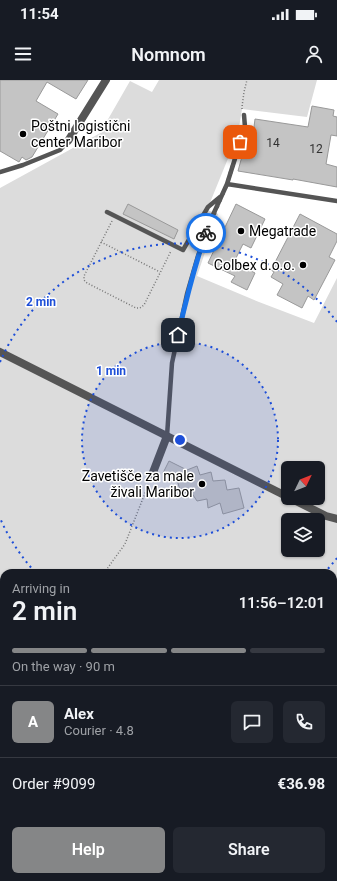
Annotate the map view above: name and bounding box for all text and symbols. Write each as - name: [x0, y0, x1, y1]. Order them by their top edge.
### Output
- text: 11:54: [20, 5, 59, 23]
- icon: menu: [12, 43, 34, 65]
- icon: person: [303, 43, 325, 65]
- text: Nomnom: [131, 44, 206, 65]
- place label: Poštni logistični center Maribor: [31, 118, 130, 150]
- pin: [223, 125, 257, 159]
- marker: Poštni logistični center Maribor: [18, 129, 28, 139]
- icon: bag: [229, 131, 251, 153]
- house number: 14: [266, 136, 280, 150]
- house number: 12: [309, 142, 323, 156]
- courier: [186, 213, 226, 253]
- icon: bike: [195, 222, 217, 244]
- place label: Megatrade: [249, 223, 316, 239]
- marker: Megatrade: [236, 226, 246, 236]
- place label: Colbex d.o.o.: [214, 257, 295, 273]
- marker: Colbex d.o.o.: [298, 260, 308, 270]
- text: 2 min: [26, 295, 56, 309]
- pin: [161, 318, 195, 352]
- icon: home: [167, 324, 189, 346]
- text: 1 min: [96, 364, 126, 378]
- centre of rings: [173, 433, 187, 447]
- north arrow: [281, 461, 325, 505]
- map controls: [281, 461, 325, 557]
- place label: Zavetišče za male živali Maribor: [82, 468, 194, 500]
- marker: Zavetišče za male živali Maribor: [197, 479, 207, 489]
- button: layers: [281, 513, 325, 557]
- text: Arriving in: [12, 581, 70, 596]
- text: 11:56–12:01: [239, 594, 325, 612]
- text: 2 min: [12, 596, 77, 626]
- text: On the way · 90 m: [12, 659, 115, 674]
- button: chat: [231, 701, 273, 743]
- button: phone: [283, 701, 325, 743]
- text: Alex: [64, 705, 94, 723]
- text: A: [28, 713, 38, 731]
- text: Courier · 4.8: [64, 723, 134, 738]
- text: Order #9099: [12, 775, 95, 793]
- text: €36.98: [278, 775, 325, 793]
- button: Help: [12, 827, 165, 873]
- button: Share: [173, 827, 325, 873]

